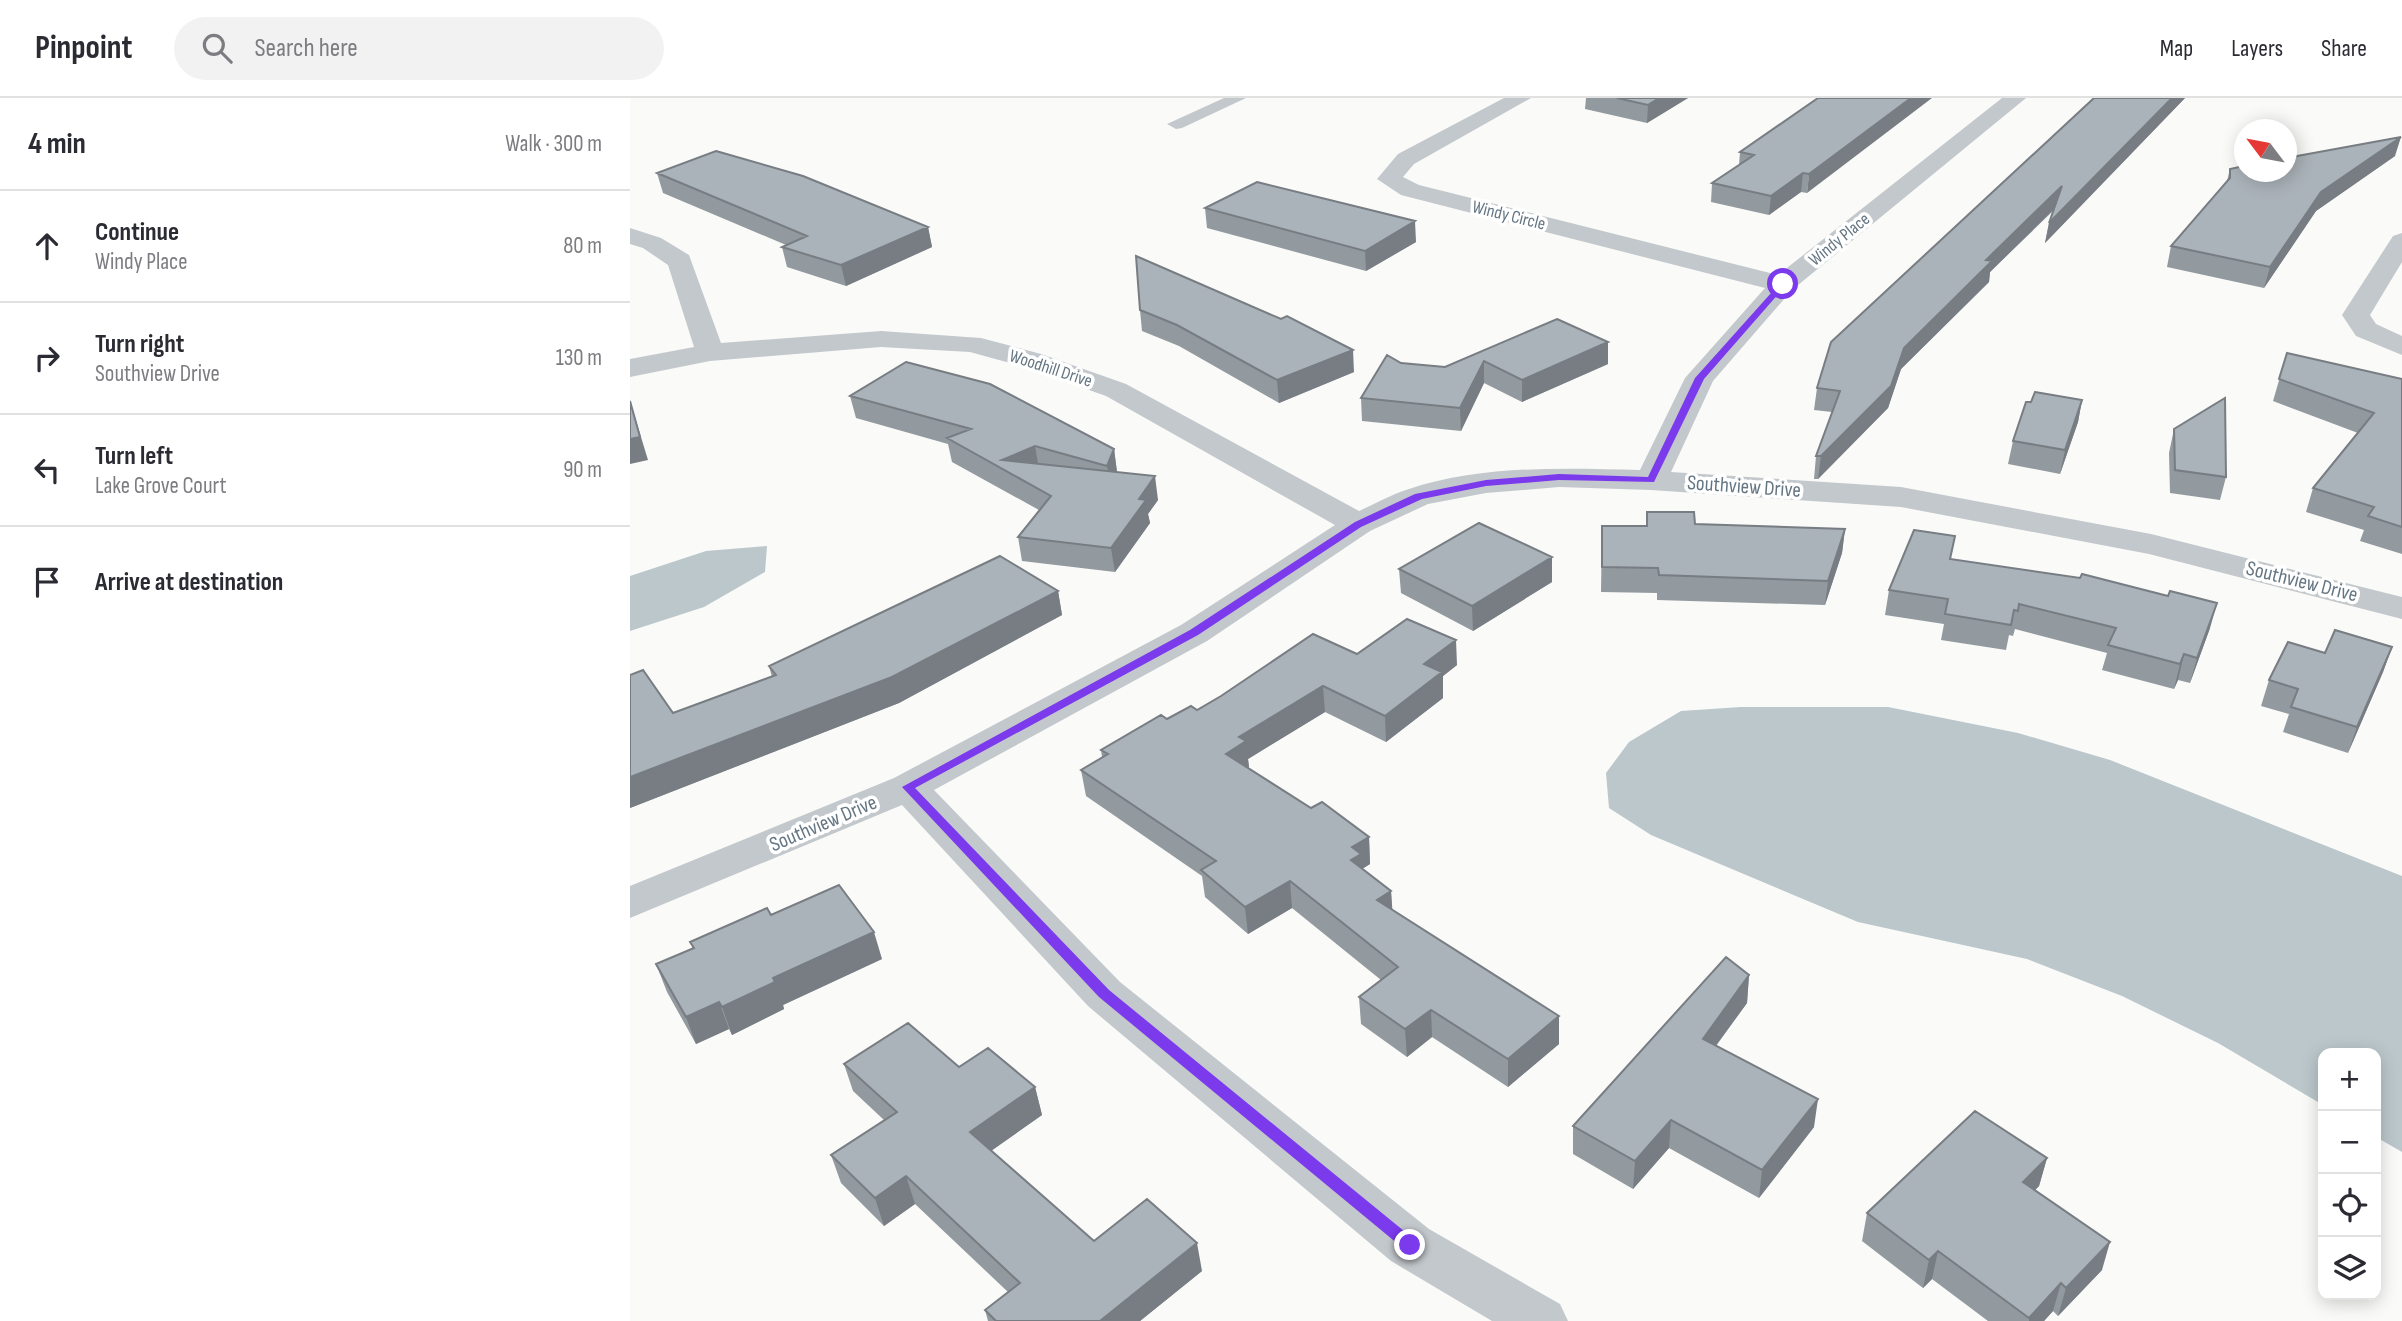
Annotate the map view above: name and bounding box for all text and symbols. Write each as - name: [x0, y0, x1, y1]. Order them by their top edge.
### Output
- search box: [174, 17, 664, 80]
- text: Pinpoint: [35, 28, 132, 68]
- icon: search: [198, 29, 236, 67]
- text: Search here: [254, 33, 358, 64]
- text: Map: [2160, 34, 2193, 63]
- text: Layers: [2231, 34, 2283, 63]
- text: Share: [2321, 34, 2367, 63]
- north arrow: [2234, 119, 2297, 182]
- text: 4 min: [28, 126, 86, 162]
- text: Walk · 300 m: [505, 130, 602, 158]
- street label: Windy Circle: [1470, 196, 1548, 235]
- street label: Windy Place: [1805, 208, 1874, 270]
- text: Continue: [95, 217, 179, 248]
- icon: ahead: [28, 227, 66, 265]
- text: 80 m: [563, 232, 602, 260]
- text: Windy Place: [95, 248, 187, 276]
- route start: [1767, 268, 1798, 299]
- text: Turn right: [95, 329, 184, 360]
- icon: right: [28, 339, 66, 377]
- text: 130 m: [556, 344, 602, 372]
- street label: Woodhill Drive: [1007, 345, 1095, 392]
- text: Southview Drive: [95, 360, 220, 388]
- text: Turn left: [95, 441, 173, 472]
- icon: left: [28, 451, 66, 489]
- text: 90 m: [563, 456, 602, 484]
- street label: Southview Drive: [1686, 470, 1802, 503]
- text: Lake Grove Court: [95, 472, 226, 500]
- street label: Southview Drive: [2244, 556, 2360, 607]
- icon: arrive: [28, 563, 66, 601]
- text: Arrive at destination: [95, 567, 283, 598]
- street label: Southview Drive: [766, 790, 881, 857]
- map controls: [2318, 1048, 2381, 1300]
- button: +: [2318, 1048, 2381, 1111]
- button: −: [2318, 1111, 2381, 1174]
- button: locate: [2318, 1174, 2381, 1237]
- route end: [1394, 1229, 1425, 1260]
- button: layers: [2318, 1237, 2381, 1300]

